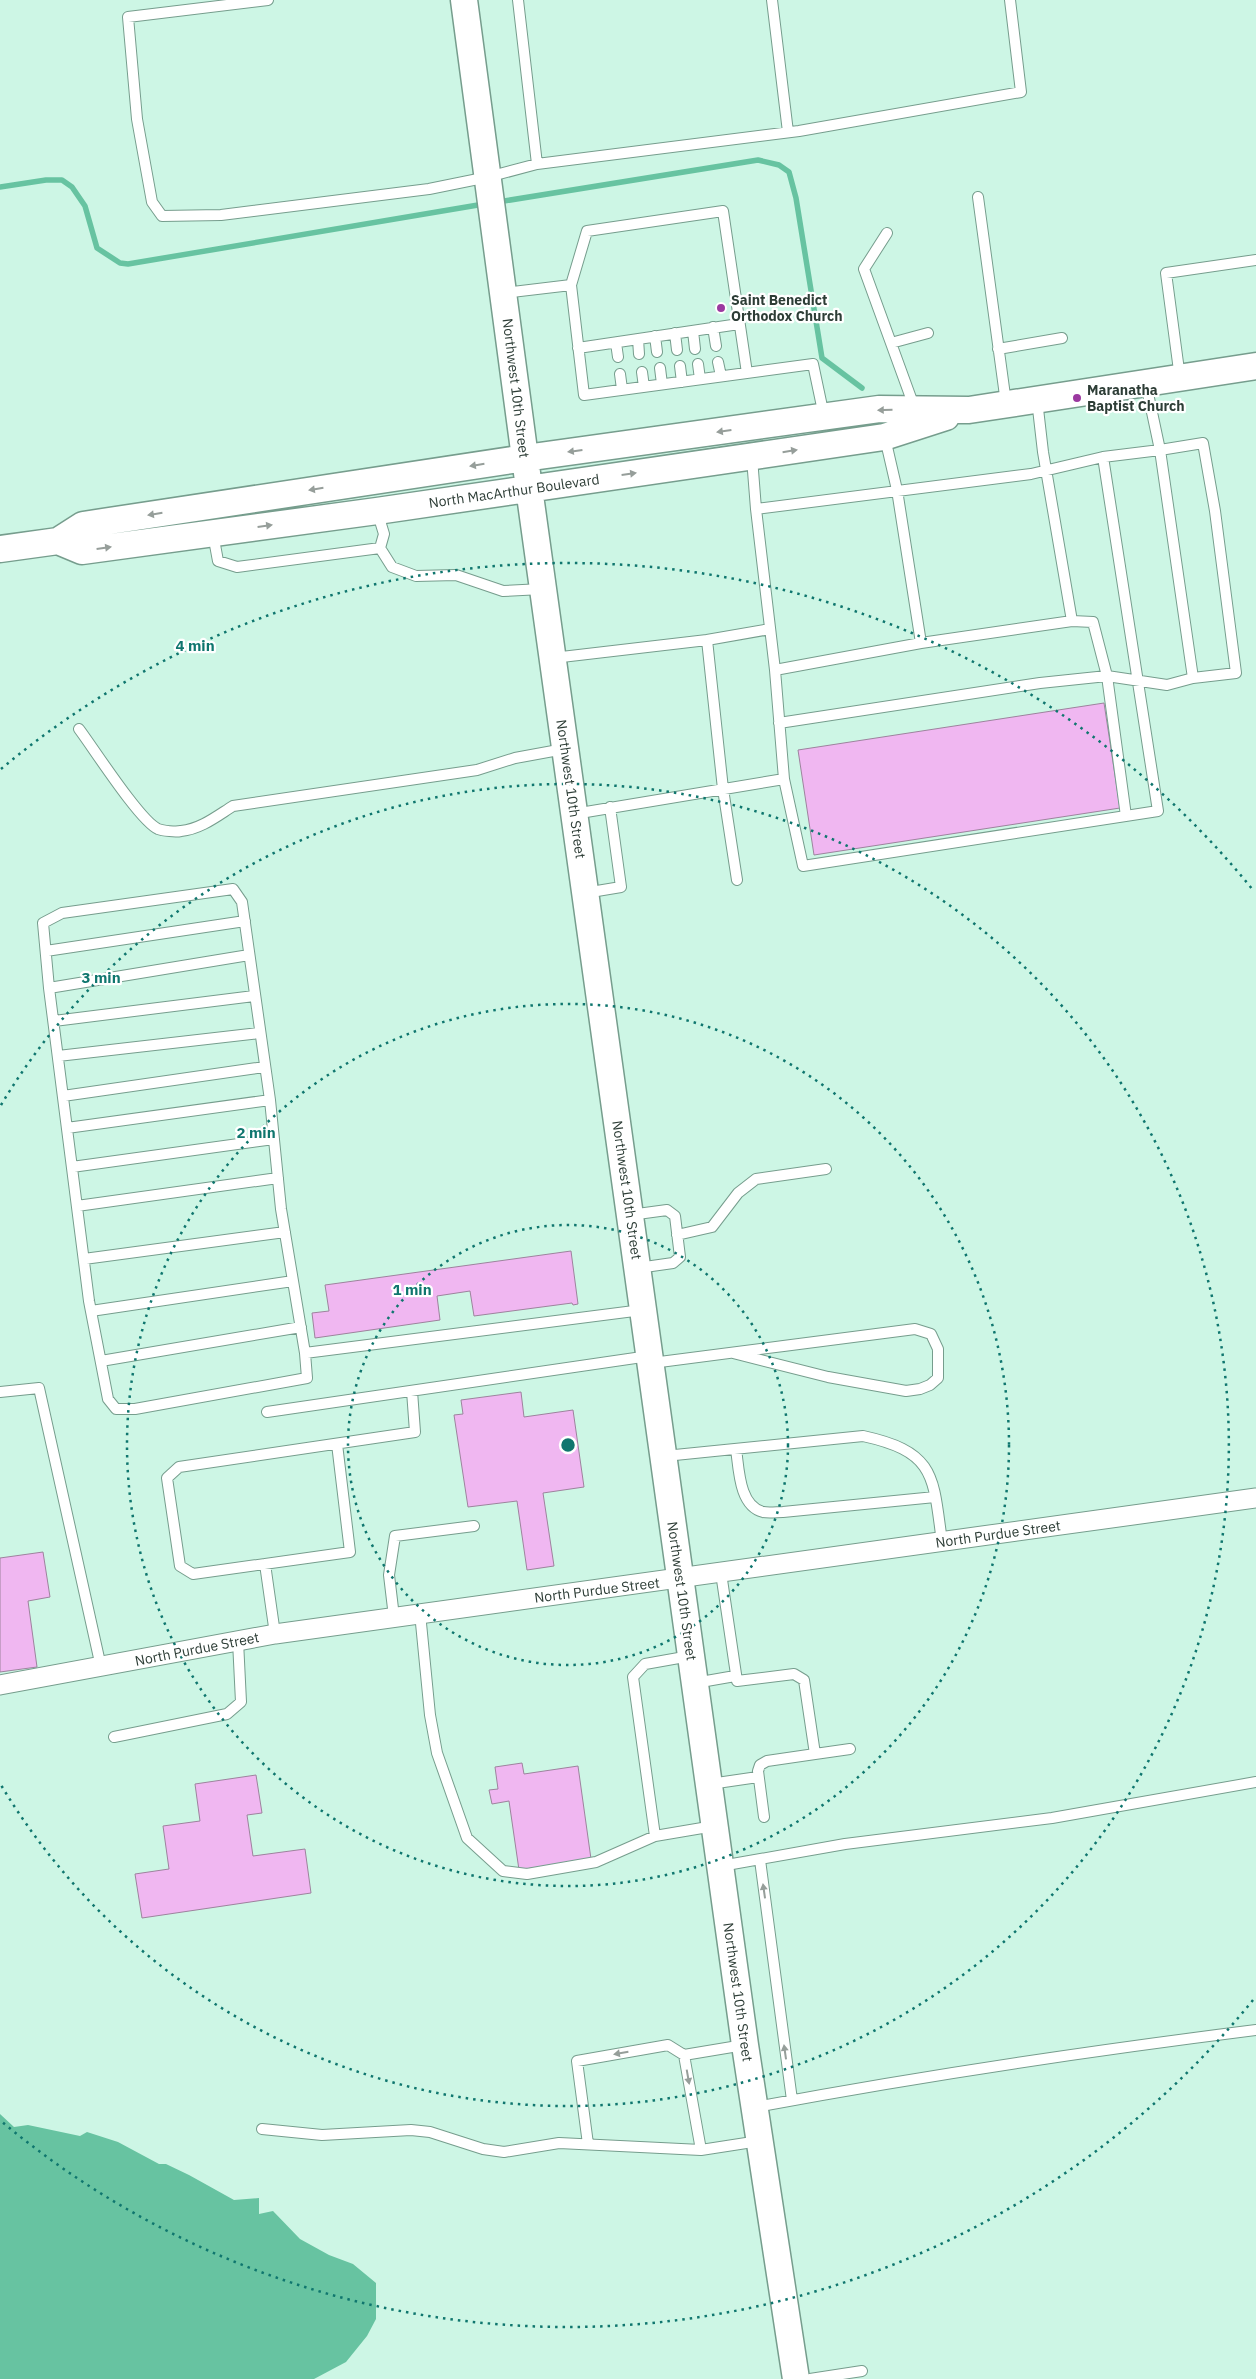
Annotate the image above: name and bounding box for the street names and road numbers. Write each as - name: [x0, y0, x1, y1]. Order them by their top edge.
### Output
- street label: Northwest 10th Street: [499, 317, 533, 459]
- street label: North MacArthur Boulevard: [427, 470, 601, 512]
- street label: Northwest 10th Street: [552, 718, 590, 860]
- street label: Northwest 10th Street: [608, 1119, 646, 1261]
- street label: North Purdue Street: [934, 1516, 1062, 1552]
- street label: Northwest 10th Street: [663, 1520, 701, 1662]
- street label: North Purdue Street: [533, 1573, 661, 1607]
- street label: North Purdue Street: [133, 1628, 261, 1670]
- street label: Northwest 10th Street: [719, 1921, 757, 2063]

